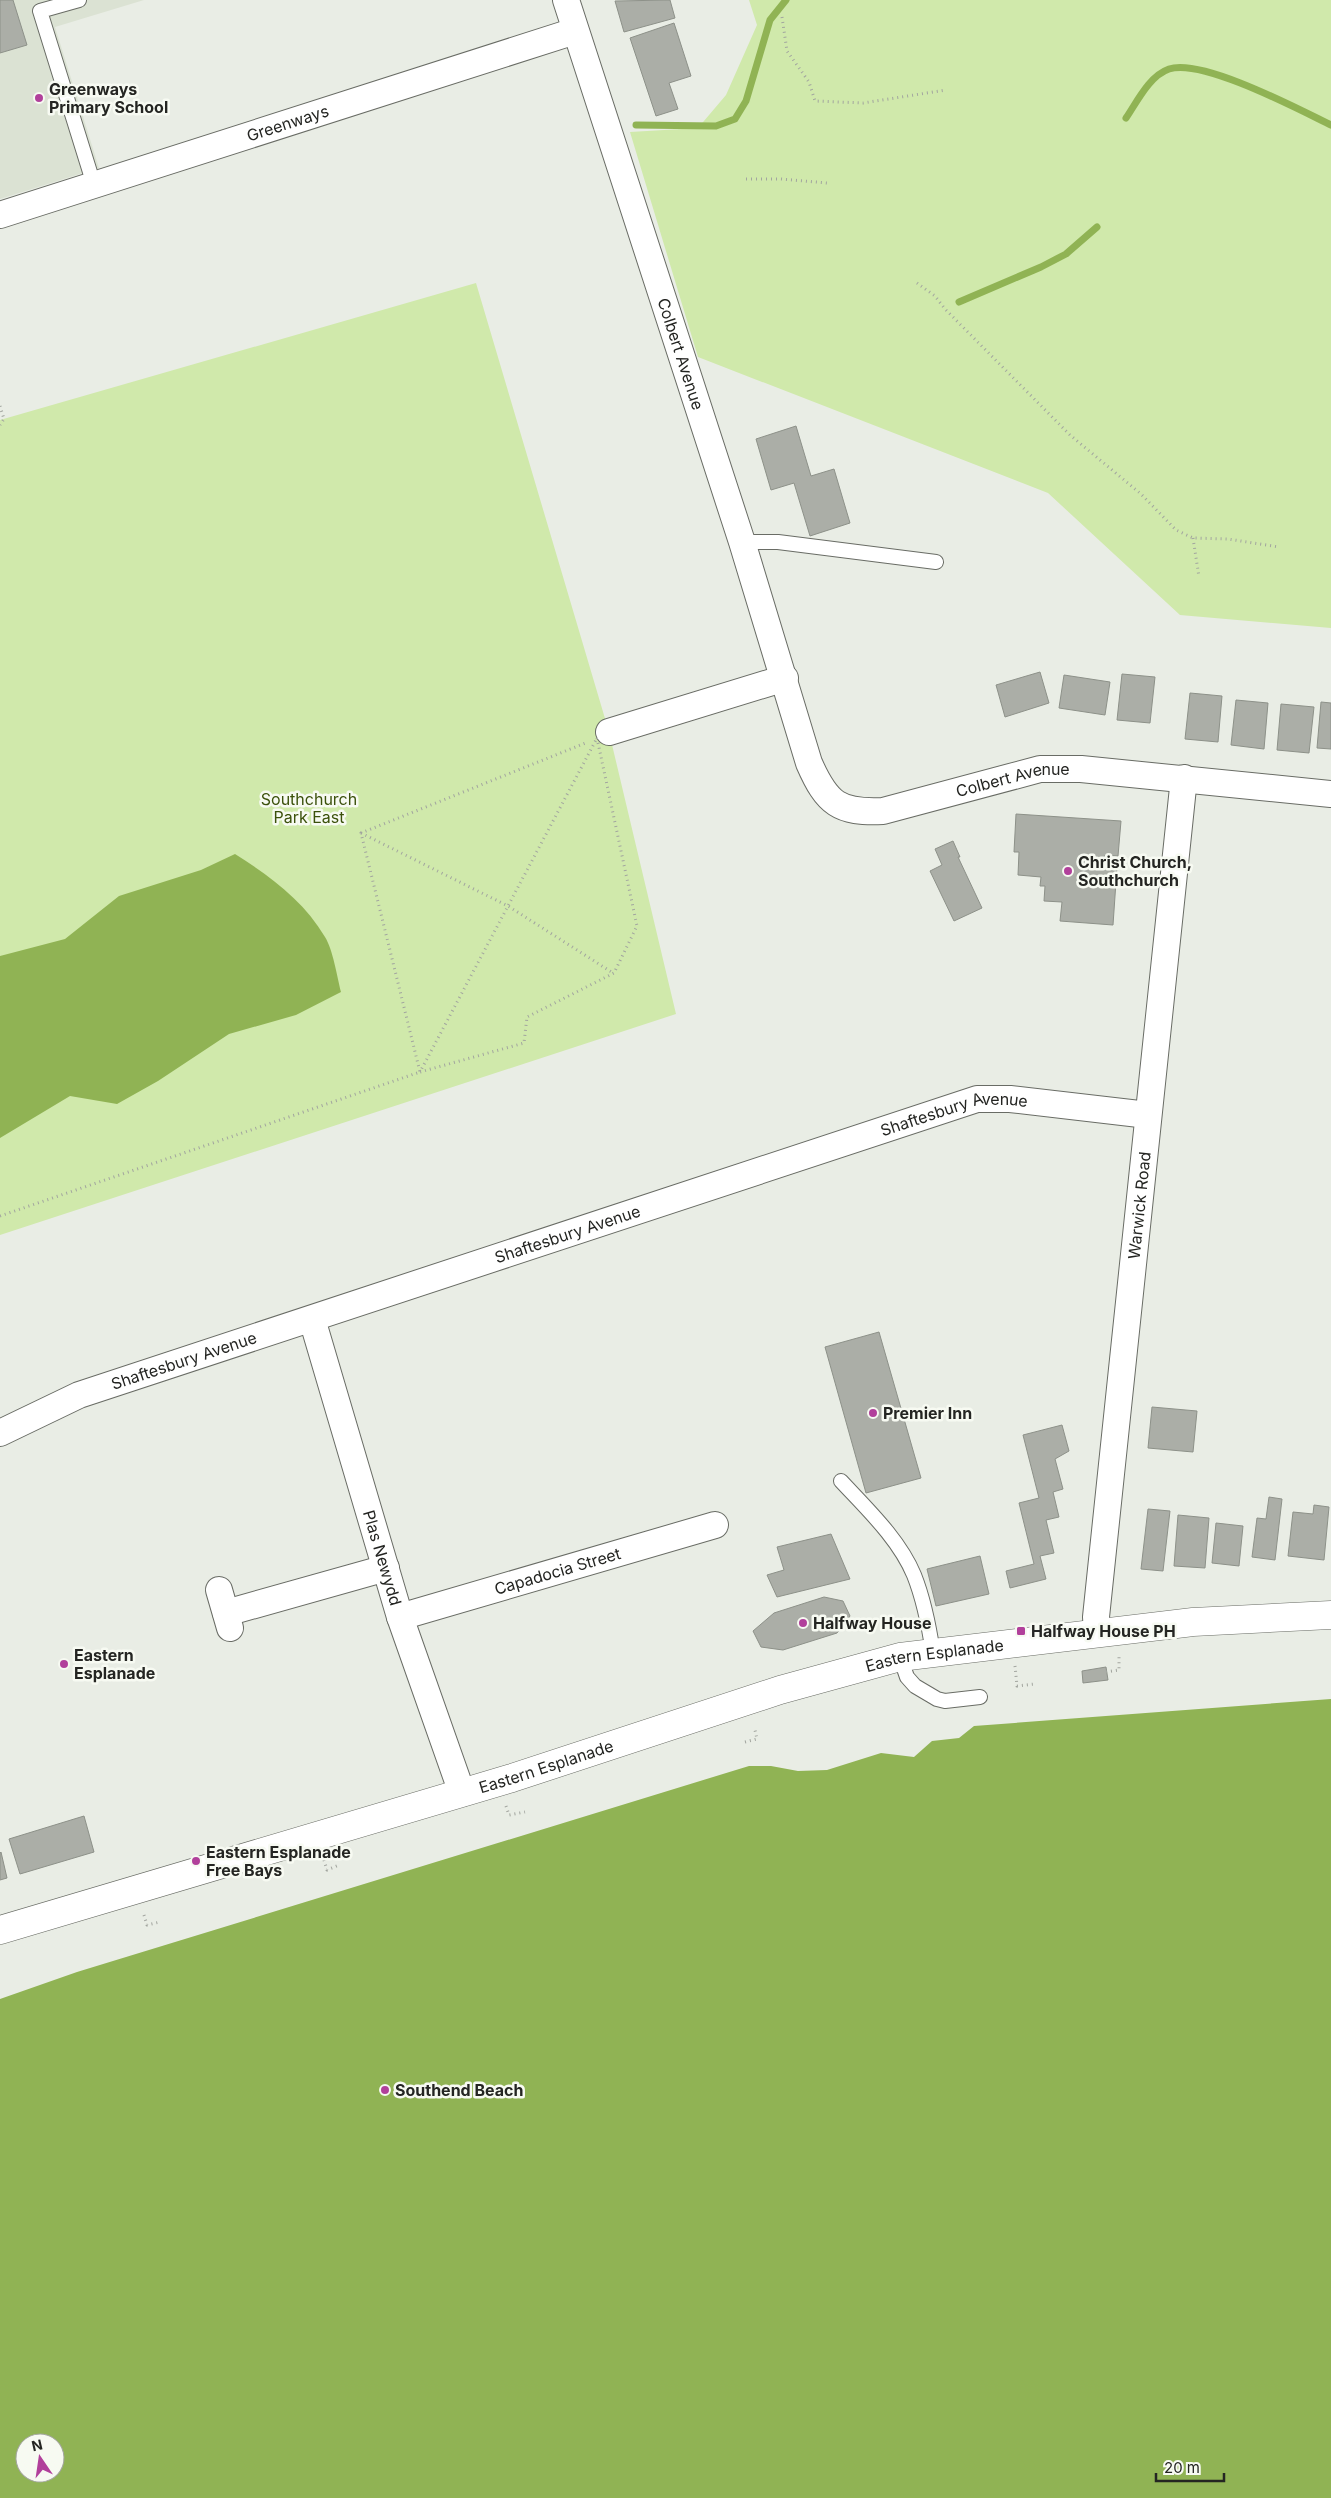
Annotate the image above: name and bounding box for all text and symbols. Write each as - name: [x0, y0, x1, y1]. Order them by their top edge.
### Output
- place label: Greenways Primary School: [49, 79, 168, 117]
- marker: Greenways Primary School: [33, 92, 45, 104]
- street label: Greenways: [244, 100, 331, 145]
- street label: Colbert Avenue: [653, 295, 708, 412]
- street label: Colbert Avenue: [954, 759, 1070, 801]
- park label: Southchurch Park East: [261, 789, 357, 827]
- place label: Christ Church, Southchurch: [1078, 852, 1192, 890]
- marker: Christ Church, Southchurch: [1062, 865, 1074, 877]
- street label: Shaftesbury Avenue: [878, 1088, 1029, 1140]
- street label: Warwick Road: [1124, 1151, 1155, 1260]
- street label: Shaftesbury Avenue: [492, 1201, 643, 1267]
- street label: Shaftesbury Avenue: [108, 1327, 259, 1394]
- place label: Premier Inn: [883, 1403, 972, 1423]
- marker: Premier Inn: [867, 1407, 879, 1419]
- street label: Plas Newydd: [359, 1508, 406, 1608]
- street label: Capadocia Street: [492, 1543, 623, 1599]
- place label: Halfway House: [813, 1613, 931, 1633]
- marker: Halfway House: [797, 1617, 809, 1629]
- place label: Halfway House PH: [1031, 1621, 1176, 1641]
- marker: Halfway House PH: [1015, 1625, 1027, 1637]
- street label: Eastern Esplanade: [863, 1635, 1005, 1676]
- place label: Eastern Esplanade: [74, 1645, 155, 1683]
- marker: Eastern Esplanade: [58, 1658, 70, 1670]
- street label: Eastern Esplanade: [476, 1735, 616, 1797]
- place label: Eastern Esplanade Free Bays: [206, 1842, 351, 1880]
- marker: Eastern Esplanade Free Bays: [190, 1855, 202, 1867]
- place label: Southend Beach: [395, 2080, 523, 2100]
- marker: Southend Beach: [379, 2084, 391, 2096]
- north arrow: [15, 2433, 65, 2483]
- text: N: [30, 2435, 44, 2454]
- scale bar: [1156, 2450, 1224, 2482]
- text: 20 m: [1164, 2458, 1200, 2477]

